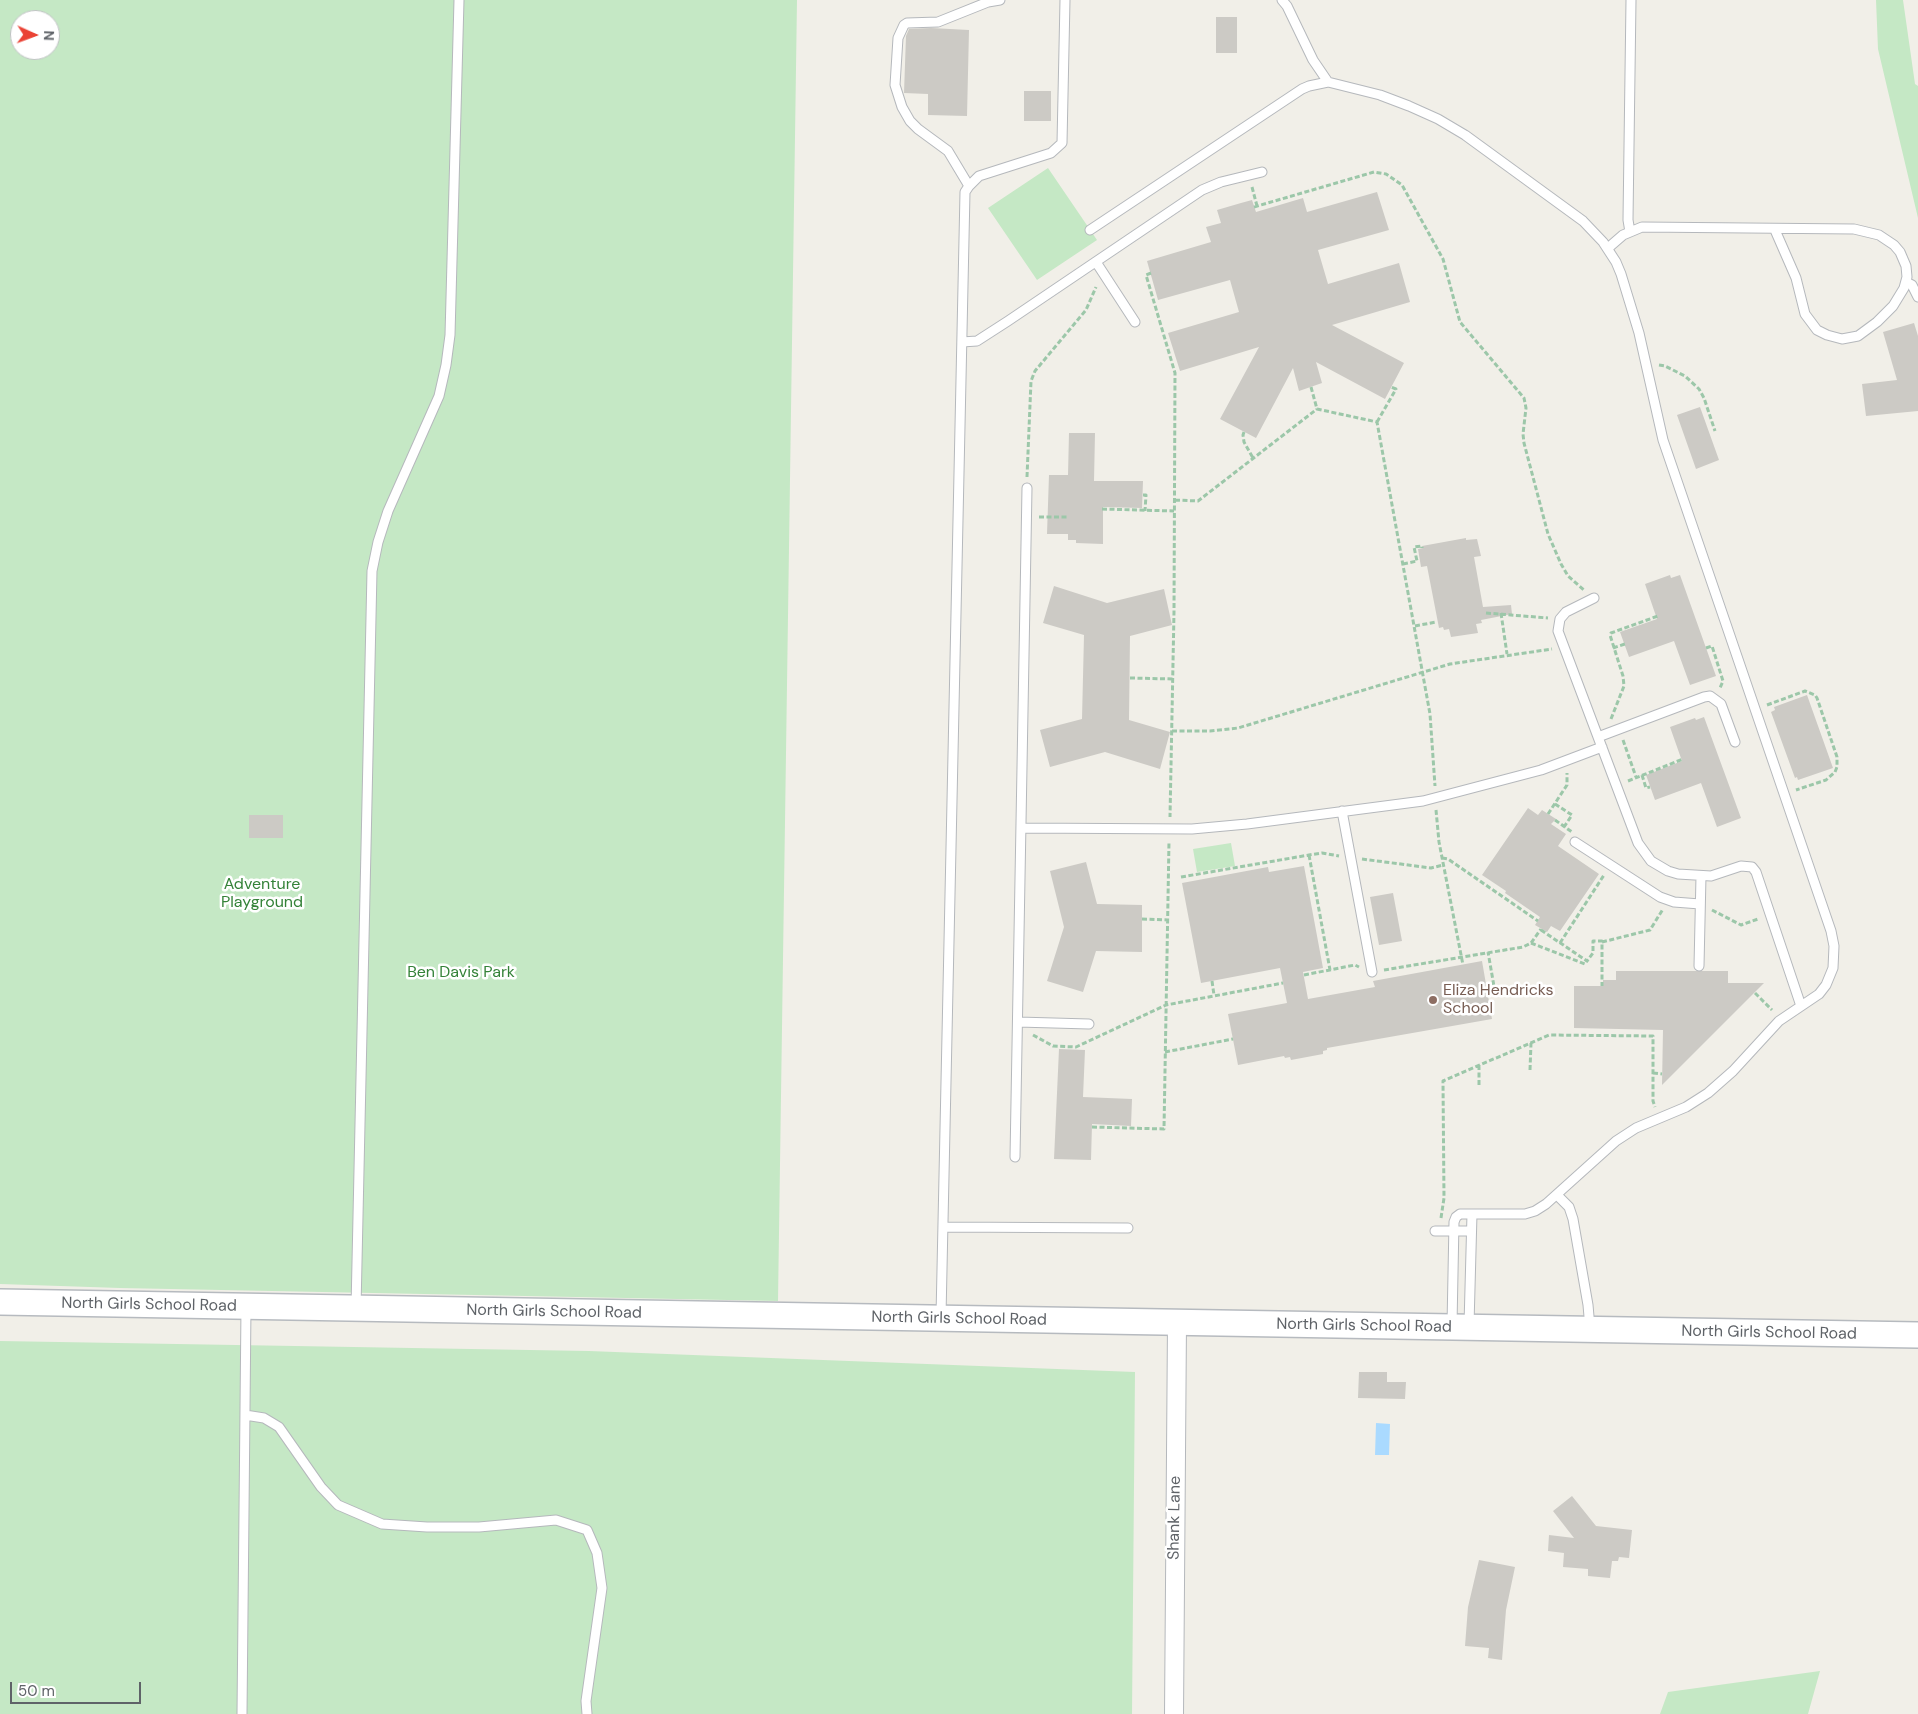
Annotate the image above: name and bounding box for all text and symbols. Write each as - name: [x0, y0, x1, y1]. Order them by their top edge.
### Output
- north arrow: [10, 10, 60, 60]
- text: N: [40, 30, 58, 41]
- park label: Adventure Playground: [221, 875, 303, 913]
- park label: Ben Davis Park: [407, 963, 515, 983]
- place label: Eliza Hendricks School: [1443, 981, 1553, 1019]
- marker: Eliza Hendricks School: [1427, 994, 1439, 1006]
- street label: North Girls School Road: [61, 1294, 237, 1316]
- street label: North Girls School Road: [466, 1301, 642, 1323]
- street label: North Girls School Road: [871, 1308, 1047, 1330]
- street label: North Girls School Road: [1276, 1315, 1452, 1337]
- street label: North Girls School Road: [1681, 1322, 1857, 1344]
- street label: Shank Lane: [1165, 1476, 1185, 1560]
- scale bar: [12, 1672, 144, 1704]
- text: 50 m: [18, 1681, 55, 1701]

